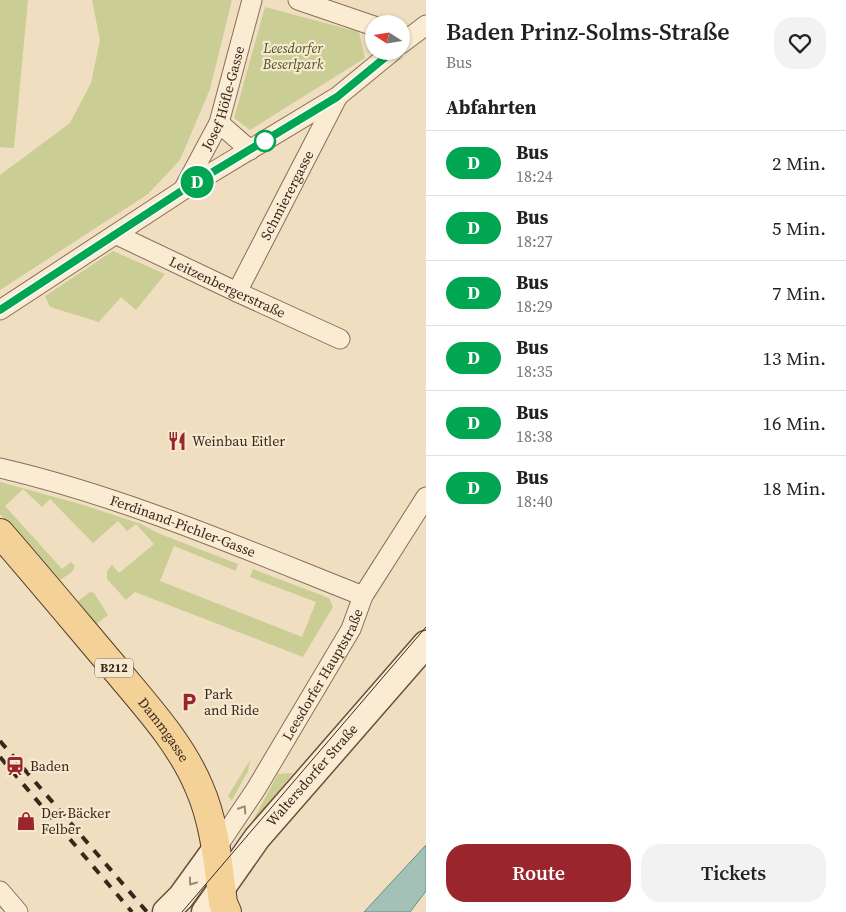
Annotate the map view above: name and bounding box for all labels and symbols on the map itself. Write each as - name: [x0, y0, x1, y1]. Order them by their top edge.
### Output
- north arrow: [365, 15, 410, 60]
- park label: Leesdorfer Beserlpark: [262, 38, 324, 74]
- street label: Josef Höfle-Gasse: [196, 44, 249, 155]
- unlabelled marker: [254, 130, 276, 152]
- street label: Schmierergasse: [256, 147, 318, 243]
- line badge: D: [181, 166, 213, 198]
- street label: Leitzenbergerstraße: [166, 251, 289, 323]
- restaurant icon: Weinbau Eitler: [166, 430, 188, 452]
- place label: Weinbau Eitler: [192, 431, 285, 451]
- street label: Ferdinand-Pichler-Gasse: [107, 490, 259, 562]
- street label: Leesdorfer Hauptstraße: [277, 606, 368, 744]
- road number: B212: [95, 658, 133, 678]
- place label: Park and Ride: [204, 684, 259, 720]
- parking icon: Park and Ride: [178, 691, 200, 713]
- street label: Dammgasse: [133, 693, 194, 766]
- street label: Waltersdorfer Straße: [262, 719, 362, 831]
- station icon: Baden: [4, 755, 26, 777]
- place label: Baden: [30, 756, 70, 776]
- place label: Der Bäcker Felber: [41, 803, 110, 839]
- one-way arrow: [237, 806, 246, 815]
- shop icon: Der Bäcker Felber: [15, 810, 37, 832]
- one-way arrow: [189, 876, 198, 886]

